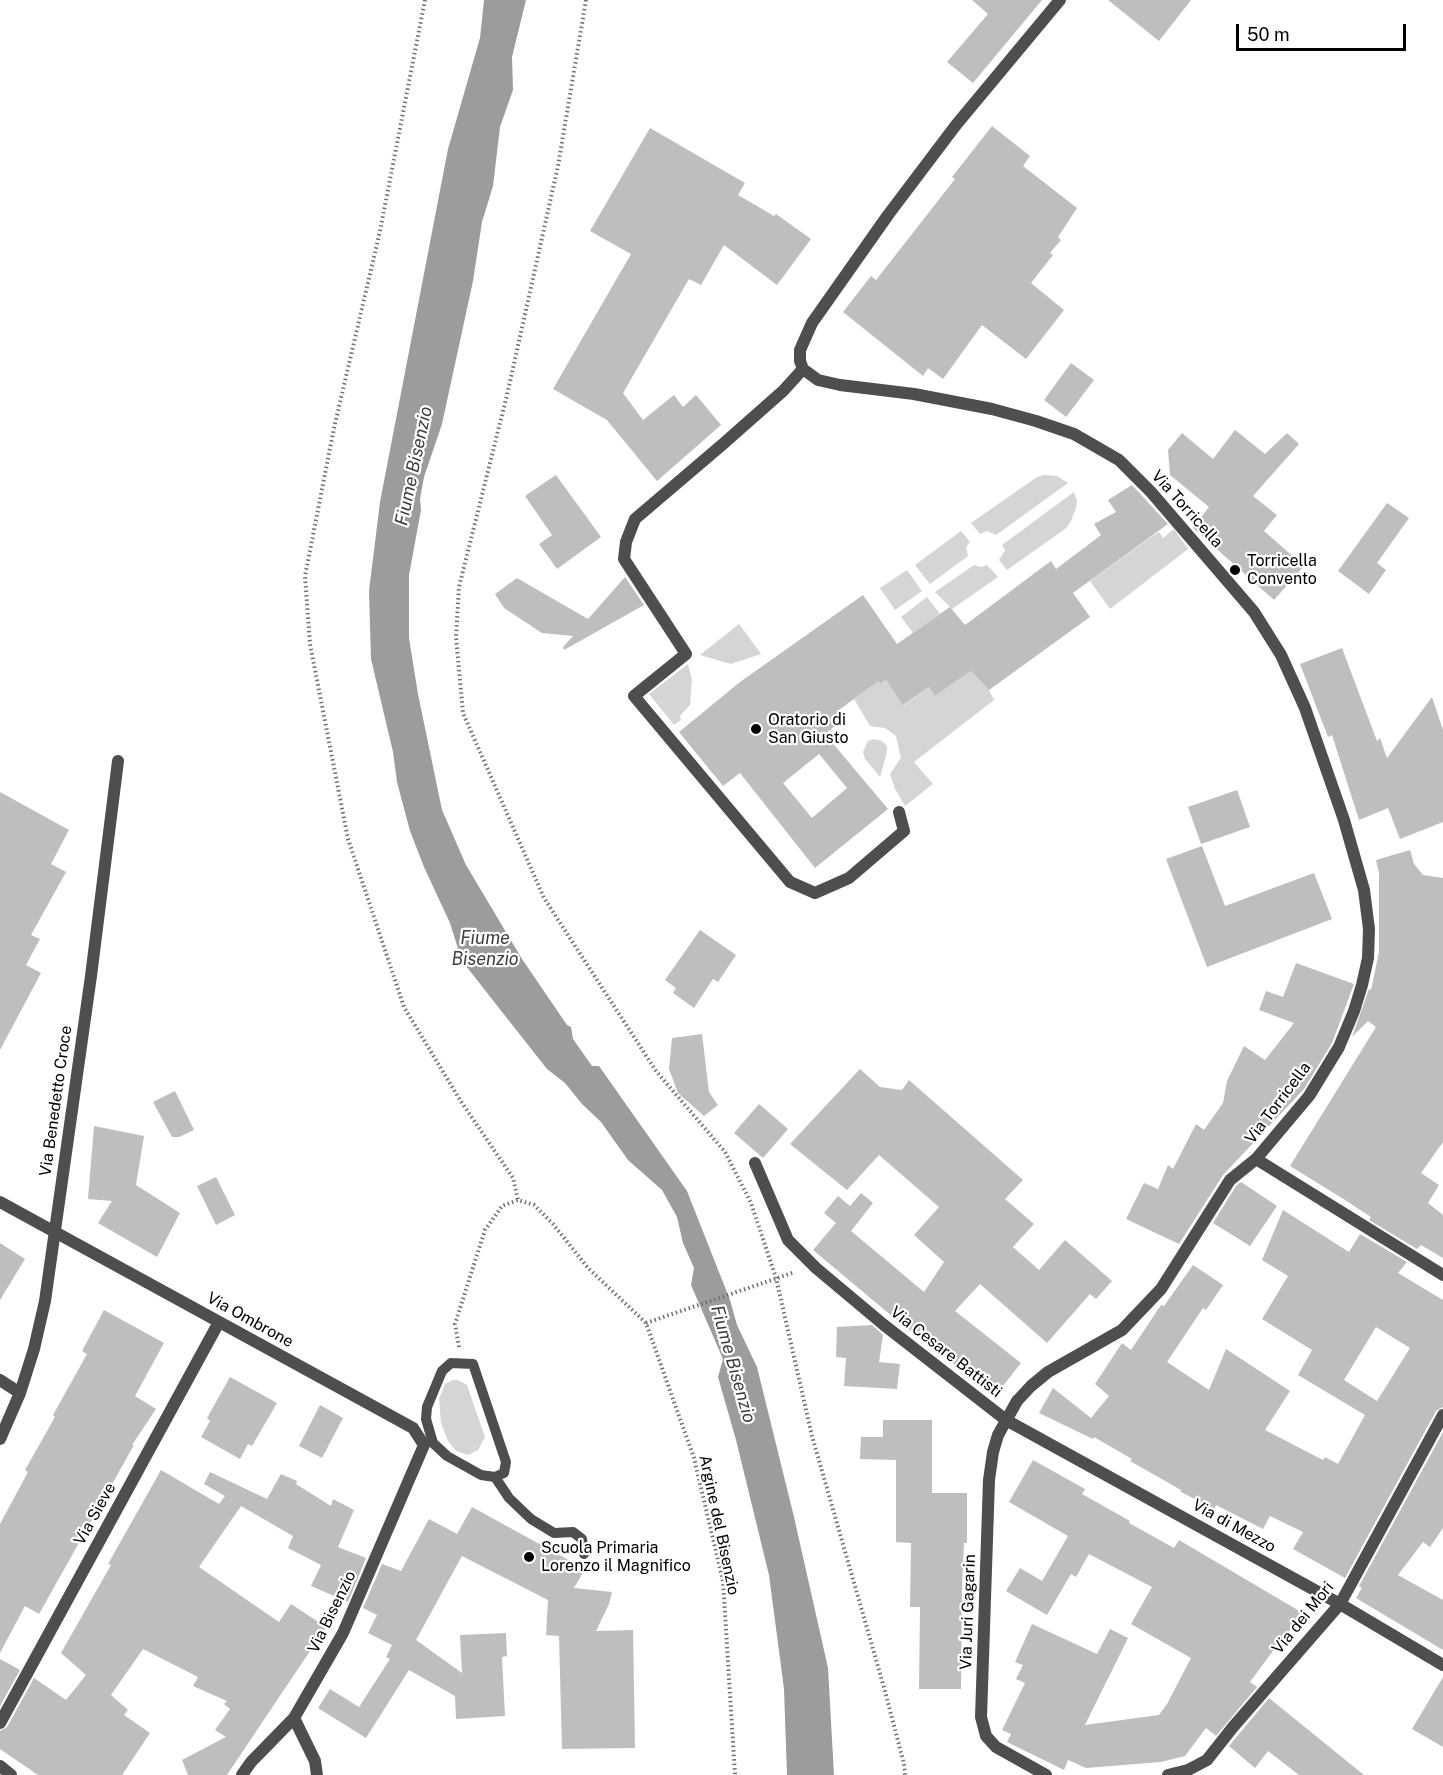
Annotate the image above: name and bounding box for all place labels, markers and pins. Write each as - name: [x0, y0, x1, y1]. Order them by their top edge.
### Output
- place label: Torricella Convento: [1247, 551, 1317, 589]
- marker: Torricella Convento: [1228, 563, 1242, 577]
- place label: Oratorio di San Giusto: [768, 710, 849, 748]
- marker: Oratorio di San Giusto: [749, 722, 763, 736]
- place label: Scuola Primaria Lorenzo il Magnifico: [541, 1538, 691, 1576]
- marker: Scuola Primaria Lorenzo il Magnifico: [522, 1550, 536, 1564]

